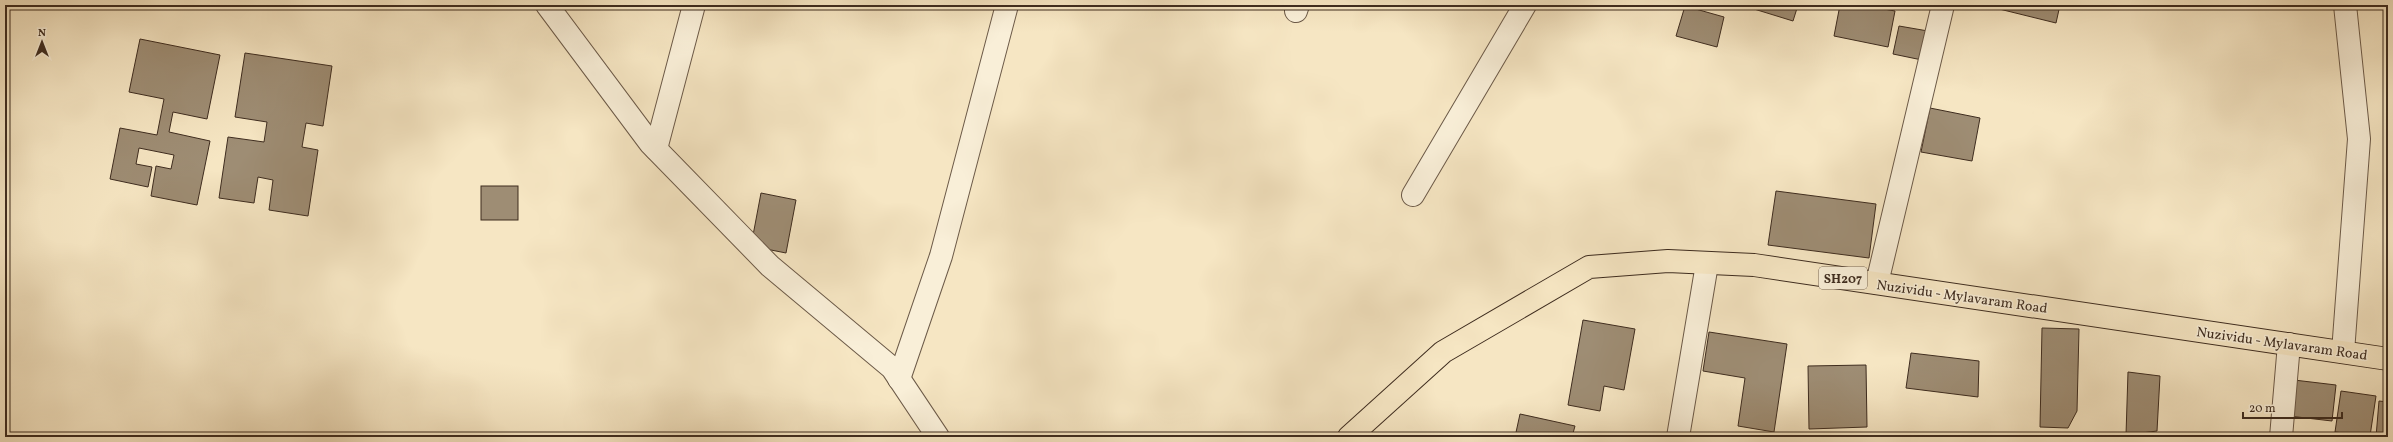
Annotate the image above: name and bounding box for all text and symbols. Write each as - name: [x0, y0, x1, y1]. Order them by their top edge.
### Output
- north arrow: [22, 22, 62, 62]
- text: N: [38, 26, 46, 41]
- road number: SH207: [1819, 267, 1867, 289]
- street label: Nuzividu - Mylavaram Road: [1875, 276, 2049, 319]
- street label: Nuzividu - Mylavaram Road: [2195, 323, 2369, 366]
- scale bar: [2243, 394, 2342, 420]
- text: 20 m: [2249, 401, 2276, 417]

